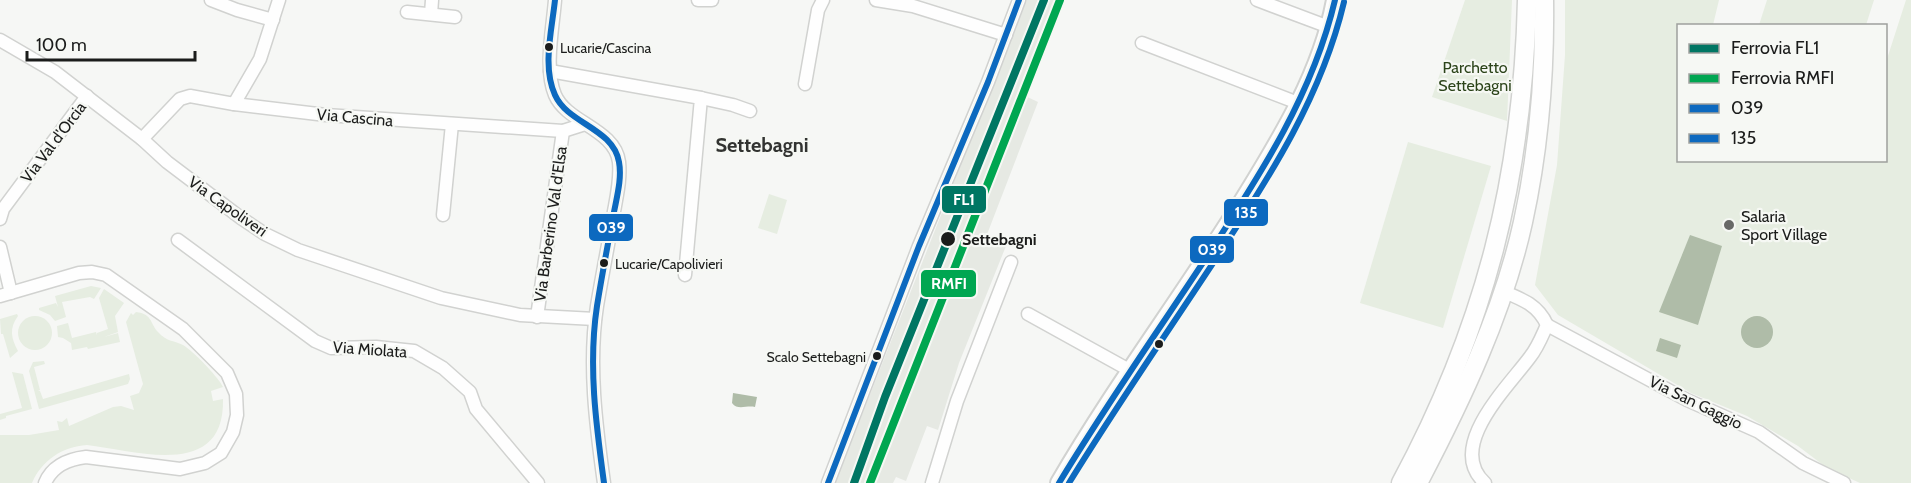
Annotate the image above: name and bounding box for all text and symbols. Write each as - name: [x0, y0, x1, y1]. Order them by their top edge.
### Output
- scale bar: [27, 24, 195, 62]
- legend: [1677, 24, 1887, 162]
- text: 100 m: [36, 34, 87, 56]
- text: Ferrovia FL1: [1731, 37, 1819, 59]
- place label: Lucarie/Cascina: [560, 39, 652, 57]
- marker: Lucarie/Cascina: [543, 41, 555, 53]
- park label: Parchetto Settebagni: [1438, 58, 1512, 95]
- text: Ferrovia RMFI: [1731, 67, 1834, 89]
- text: 039: [1731, 97, 1764, 119]
- street label: Via Val d'Orcia: [17, 98, 90, 186]
- street label: Via Cascina: [316, 105, 394, 130]
- text: 135: [1731, 127, 1756, 149]
- district label: Settebagni: [715, 133, 809, 157]
- street label: Via Barberino Val d'Elsa: [530, 145, 571, 303]
- street label: Via Capoliveri: [185, 172, 271, 241]
- line badge: FL1: [941, 185, 987, 214]
- text: FL1: [953, 190, 975, 209]
- line badge: 135: [1223, 198, 1269, 227]
- text: 135: [1234, 203, 1258, 222]
- place label: Salaria Sport Village: [1741, 207, 1827, 244]
- line badge: 039: [588, 213, 634, 242]
- text: 039: [597, 218, 625, 237]
- marker: Salaria Sport Village: [1722, 218, 1736, 232]
- marker: Settebagni: [939, 230, 957, 248]
- place label: Settebagni: [962, 230, 1037, 249]
- line badge: 039: [1189, 235, 1235, 264]
- text: 039: [1198, 240, 1226, 259]
- place label: Lucarie/Capolivieri: [615, 255, 723, 273]
- marker: Lucarie/Capolivieri: [598, 257, 610, 269]
- line badge: RMFI: [920, 269, 977, 298]
- text: RMFI: [931, 274, 967, 293]
- street label: Via Miolata: [332, 337, 408, 362]
- unlabelled marker: [1153, 338, 1165, 350]
- place label: Scalo Settebagni: [767, 348, 866, 366]
- marker: Scalo Settebagni: [871, 350, 883, 362]
- street label: Via San Gaggio: [1646, 372, 1746, 433]

